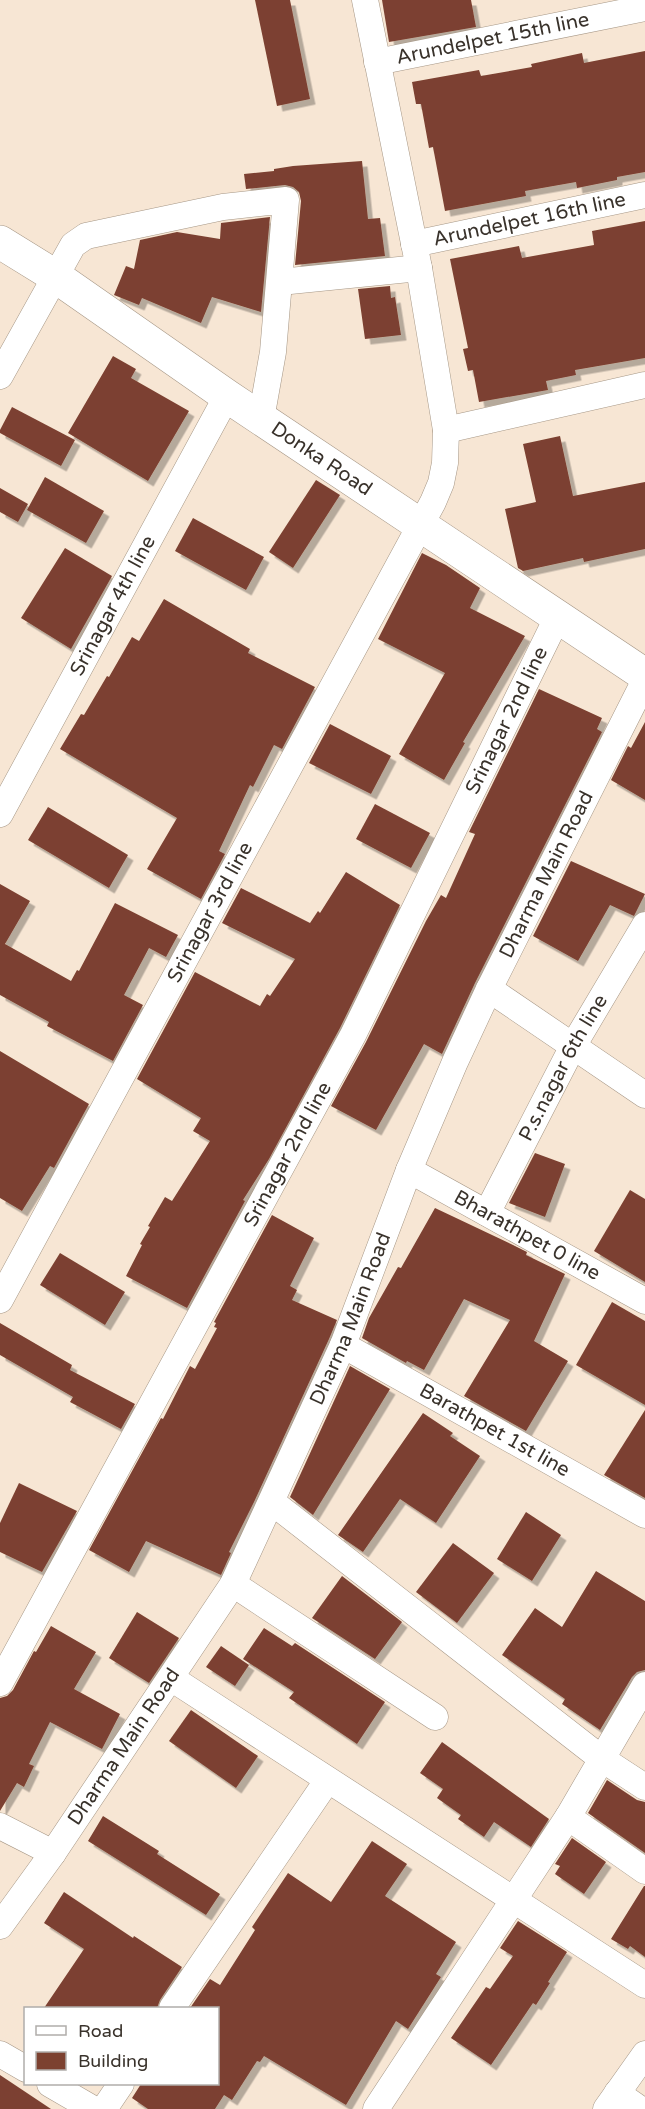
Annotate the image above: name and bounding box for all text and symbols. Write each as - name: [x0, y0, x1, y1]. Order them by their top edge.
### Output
- street label: Arundelpet 15th line: [394, 8, 591, 70]
- street label: Arundelpet 16th line: [431, 187, 628, 252]
- street label: Donka Road: [266, 417, 377, 501]
- street label: Srinagar 4th line: [65, 531, 161, 680]
- street label: Srinagar 2nd line: [461, 643, 553, 798]
- street label: Dharma Main Road: [495, 787, 599, 962]
- street label: Srinagar 3rd line: [163, 838, 258, 987]
- street label: P.s.nagar 6th line: [514, 990, 613, 1145]
- street label: Srinagar 2nd line: [239, 1078, 337, 1231]
- street label: Bharathpet 0 line: [450, 1185, 604, 1286]
- street label: Dharma Main Road: [305, 1229, 396, 1409]
- street label: Barathpet 1st line: [415, 1378, 574, 1482]
- street label: Dharma Main Road: [63, 1664, 185, 1830]
- legend: [24, 2007, 219, 2085]
- text: Road: [78, 2020, 123, 2042]
- text: Building: [78, 2050, 148, 2072]

